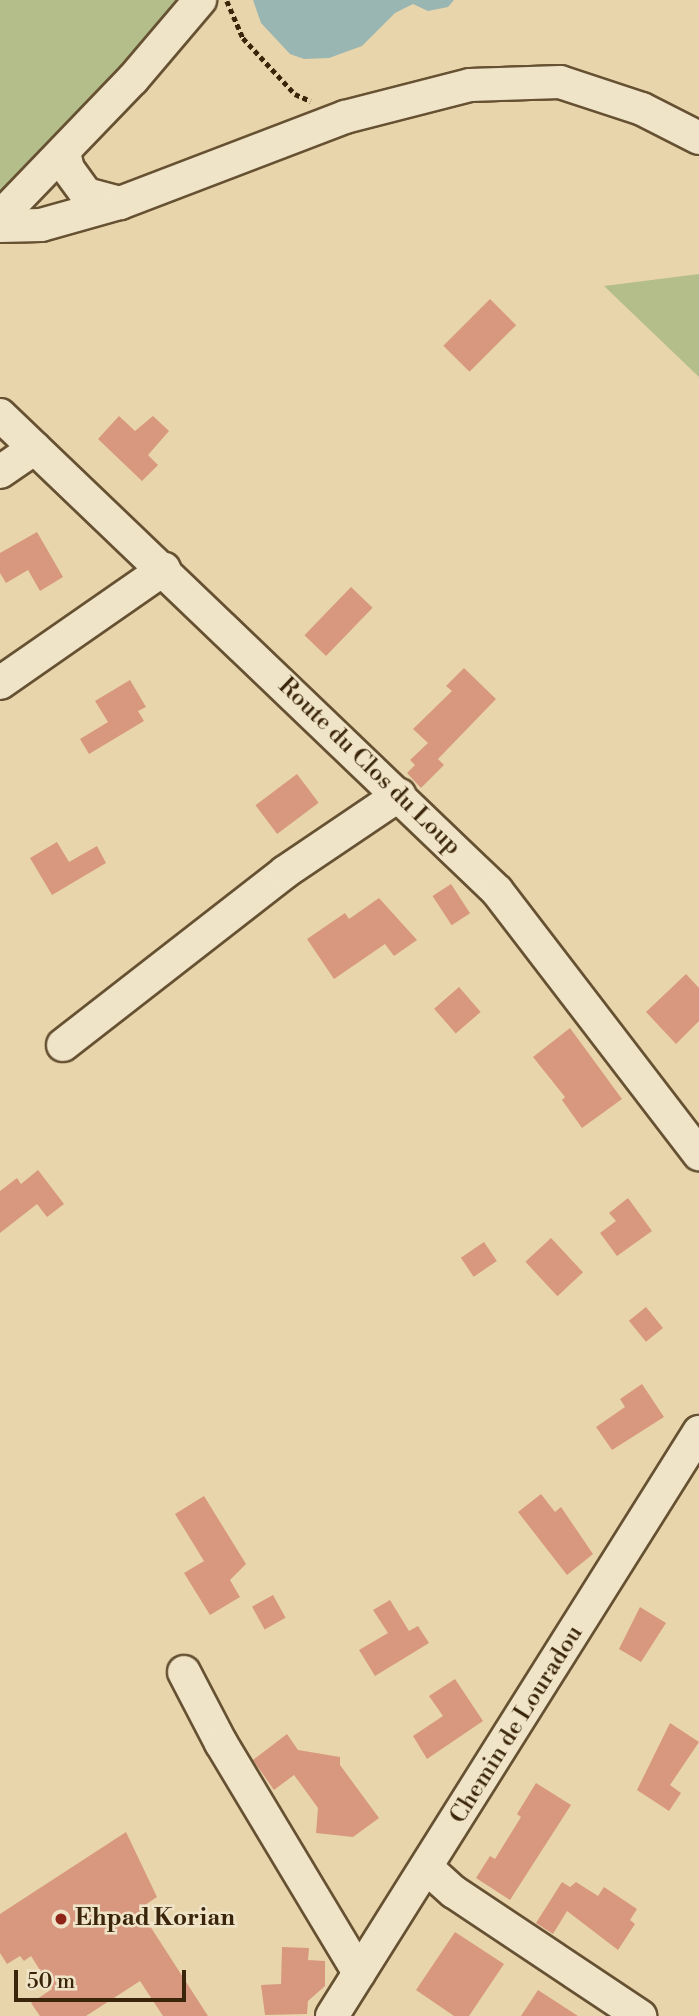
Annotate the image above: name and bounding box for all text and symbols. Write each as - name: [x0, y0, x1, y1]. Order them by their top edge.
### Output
- street label: Route du Clos du Loup: [272, 672, 466, 862]
- street label: Chemin de Louradou: [444, 1621, 590, 1829]
- place label: Ehpad Korian: [75, 1905, 235, 1933]
- marker: Ehpad Korian: [53, 1911, 69, 1927]
- scale bar: [18, 1956, 189, 2000]
- text: 50 m: [27, 1969, 75, 1995]

